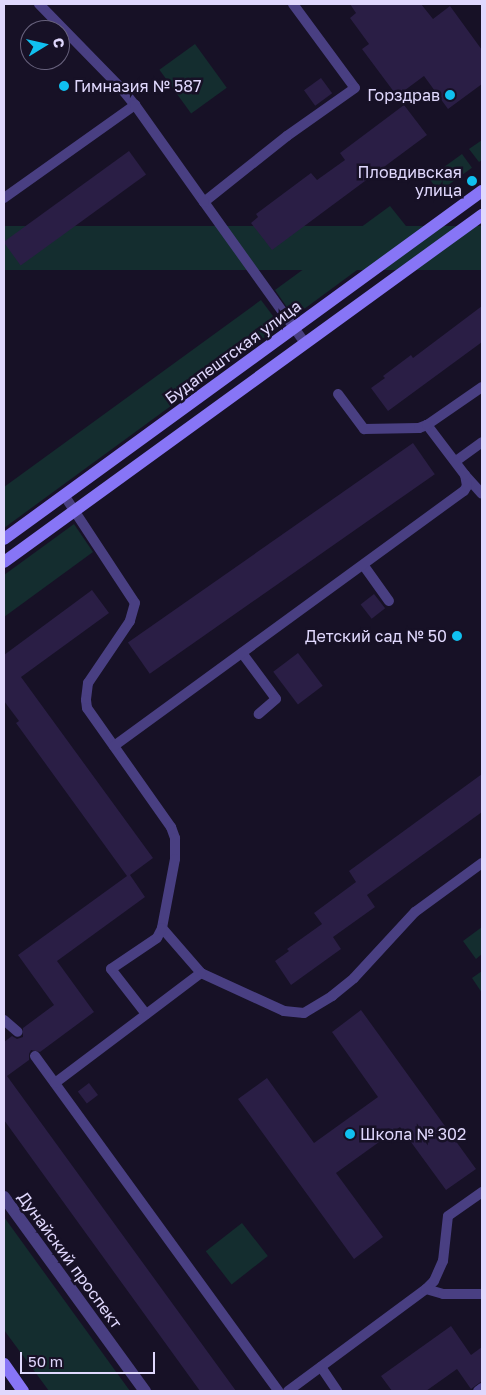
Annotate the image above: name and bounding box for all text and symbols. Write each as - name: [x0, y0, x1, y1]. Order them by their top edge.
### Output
- north arrow: [20, 20, 70, 70]
- text: С: [50, 36, 68, 49]
- place label: Гимназия № 587: [74, 76, 202, 96]
- marker: Гимназия № 587: [58, 80, 70, 92]
- place label: Горздрав: [367, 85, 440, 105]
- marker: Горздрав: [444, 89, 456, 101]
- place label: Пловдивская улица: [358, 162, 462, 200]
- marker: Пловдивская улица: [466, 175, 478, 187]
- street label: Будапештская улица: [161, 296, 305, 408]
- place label: Детский сад № 50: [305, 626, 447, 646]
- marker: Детский сад № 50: [451, 630, 463, 642]
- place label: Школа № 302: [360, 1124, 466, 1144]
- marker: Школа № 302: [344, 1128, 356, 1140]
- street label: Дунайский проспект: [14, 1188, 126, 1332]
- scale bar: [22, 1342, 158, 1374]
- text: 50 m: [28, 1352, 63, 1370]

